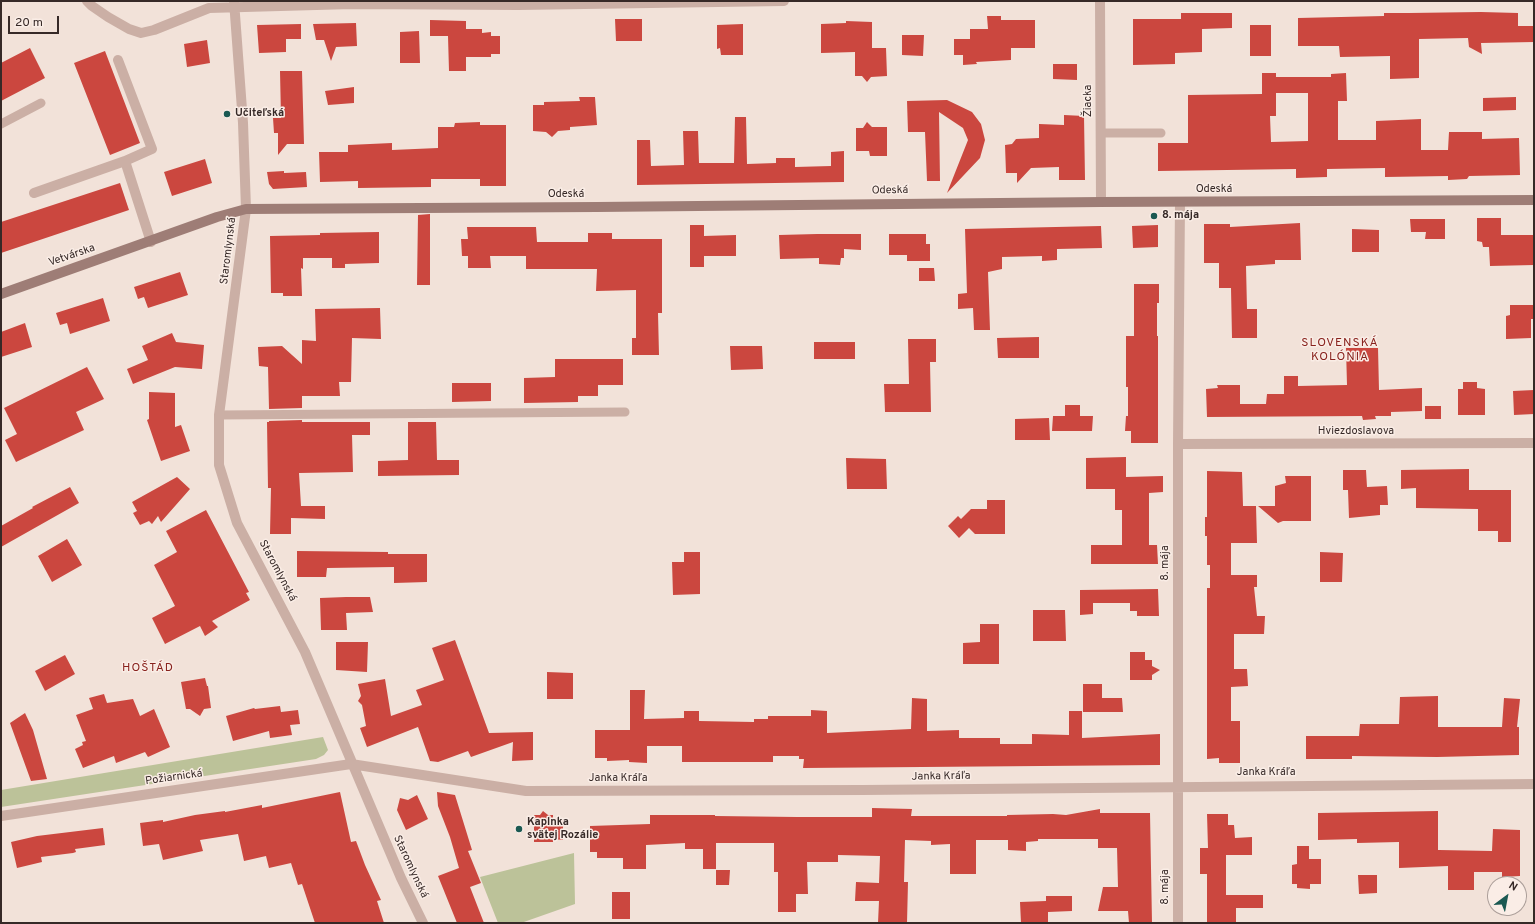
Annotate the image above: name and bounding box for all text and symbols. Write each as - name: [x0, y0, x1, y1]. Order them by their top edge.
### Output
- scale bar: [10, 8, 61, 34]
- text: 20 m: [15, 15, 43, 31]
- street label: Žiacka: [1082, 85, 1096, 117]
- place label: Učiteľská: [235, 107, 284, 121]
- marker: Učiteľská: [222, 109, 232, 119]
- street label: Odeská: [1196, 183, 1232, 197]
- street label: Odeská: [872, 184, 908, 198]
- street label: Odeská: [548, 188, 584, 202]
- place label: 8. mája: [1162, 209, 1199, 223]
- marker: 8. mája: [1149, 211, 1159, 221]
- street label: Staromlynská: [218, 217, 240, 285]
- street label: Vetvárska: [47, 242, 97, 270]
- district label: SLOVENSKÁ KOLÓNIA: [1301, 337, 1379, 365]
- street label: Hviezdoslavova: [1318, 425, 1394, 439]
- street label: Staromlynská: [255, 538, 299, 604]
- street label: 8. mája: [1159, 545, 1173, 581]
- district label: HOŠTÁD: [122, 662, 174, 676]
- street label: Janka Kráľa: [1236, 766, 1296, 780]
- street label: Požiarnická: [145, 767, 203, 789]
- street label: Janka Kráľa: [911, 770, 971, 784]
- street label: Janka Kráľa: [588, 772, 648, 786]
- place label: Kaplnka svätej Rozálie: [527, 816, 598, 842]
- marker: Kaplnka svätej Rozálie: [514, 824, 524, 834]
- street label: Staromlynská: [390, 834, 430, 900]
- street label: 8. mája: [1159, 869, 1173, 905]
- north arrow: [1487, 876, 1527, 916]
- text: N: [1506, 879, 1520, 895]

